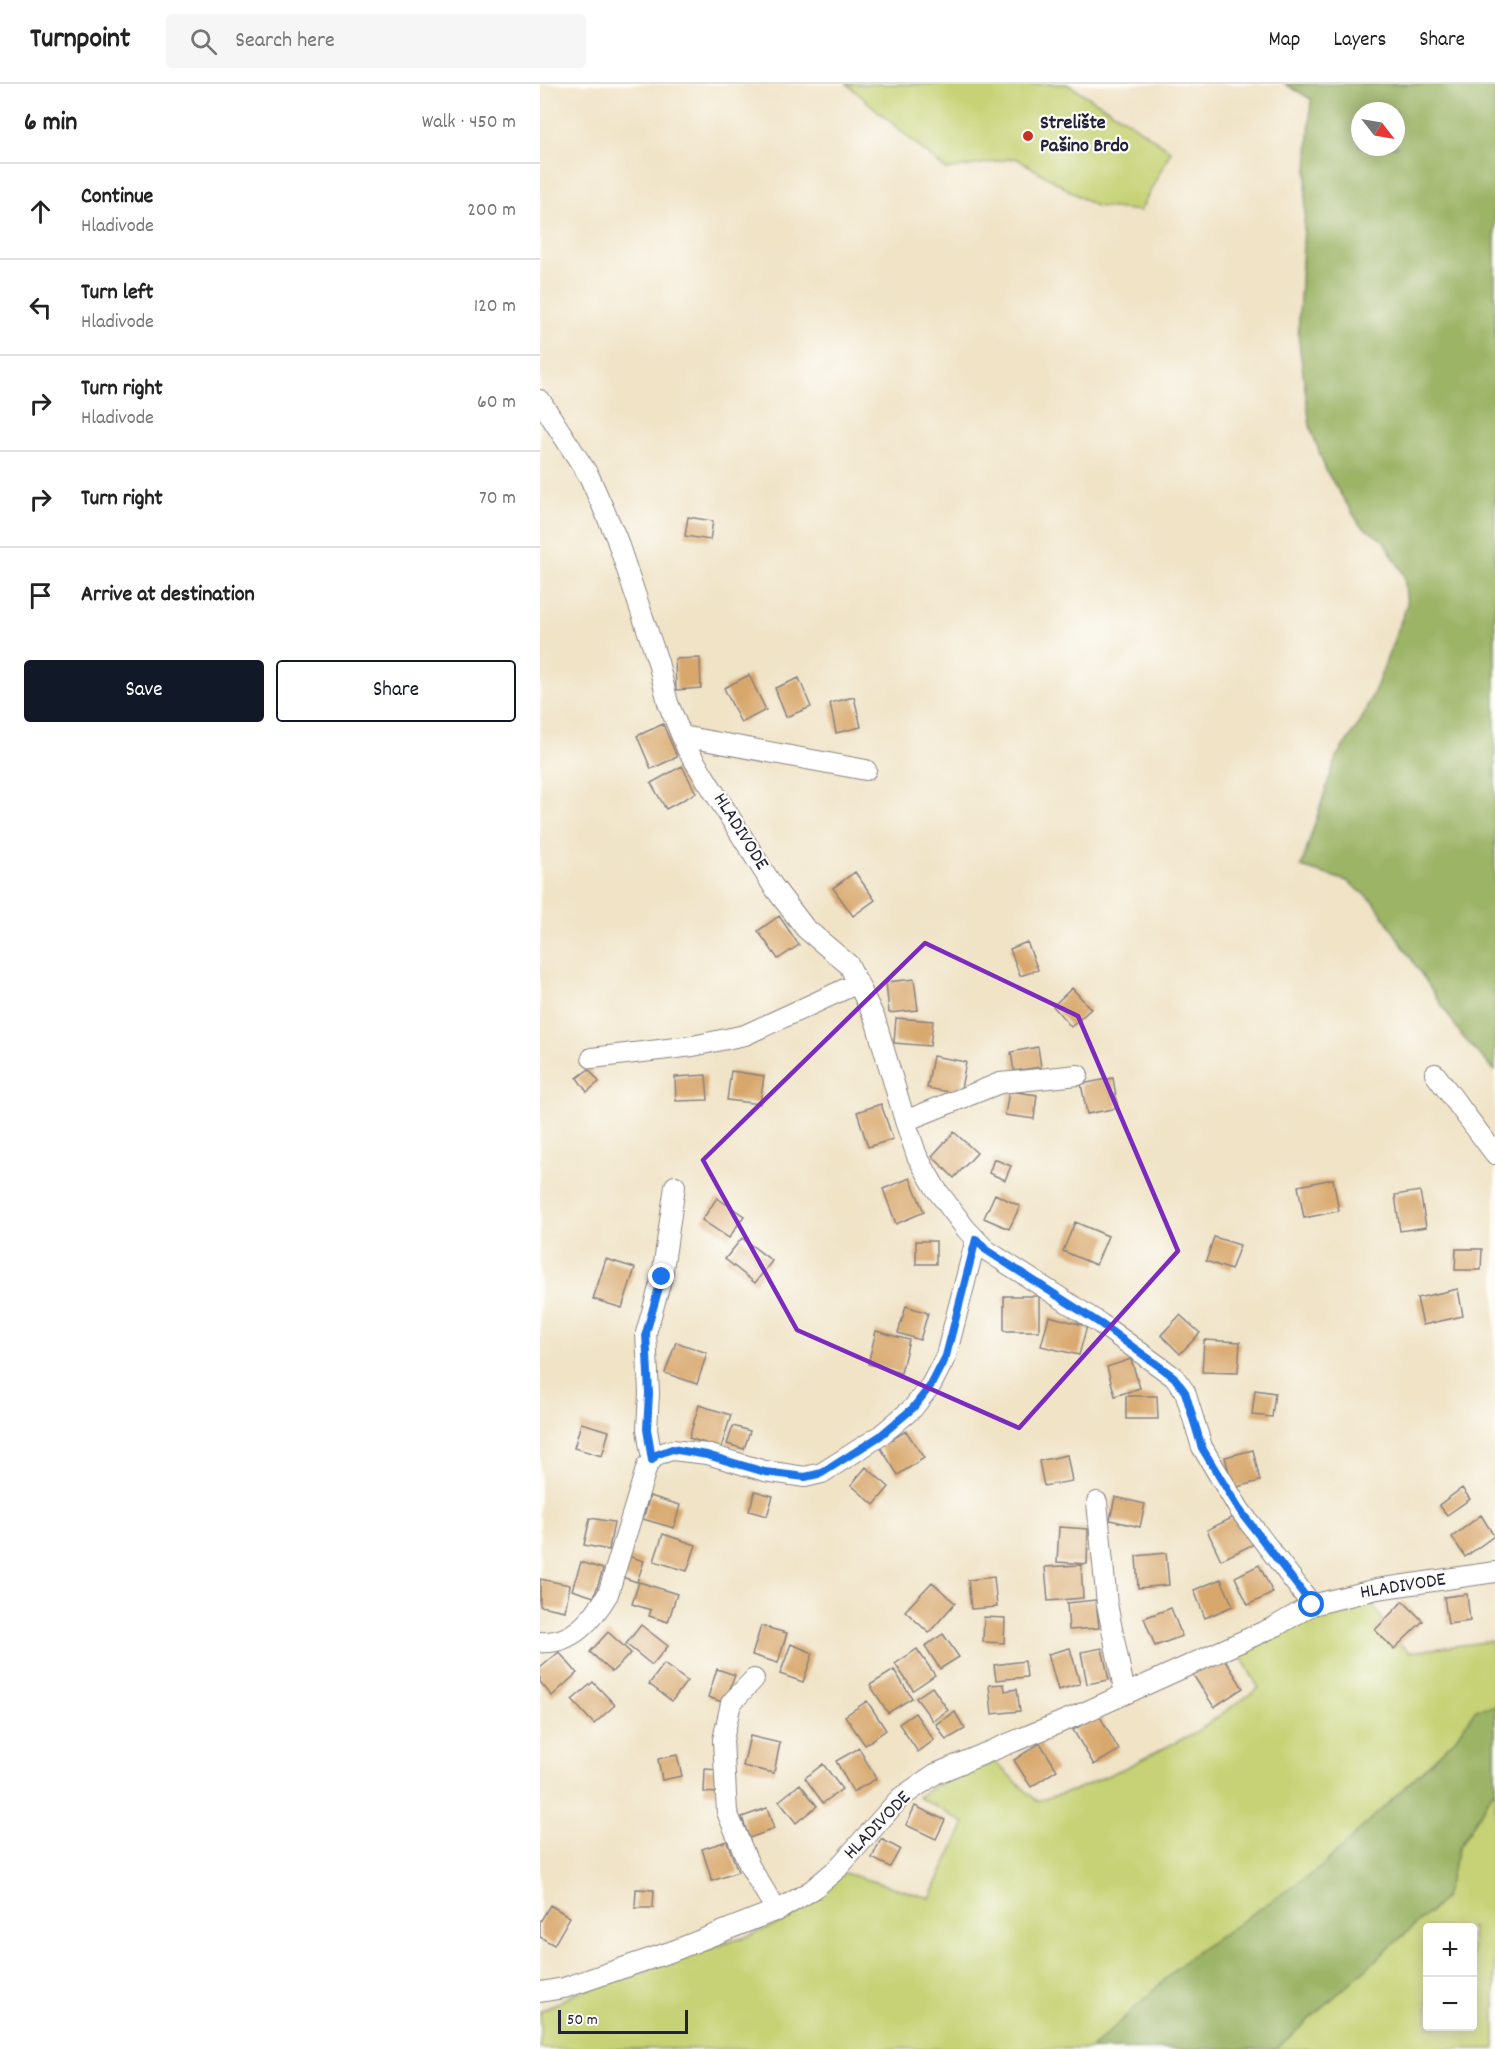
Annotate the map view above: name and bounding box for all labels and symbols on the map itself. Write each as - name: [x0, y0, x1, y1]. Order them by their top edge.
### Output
- north arrow: [1351, 102, 1405, 156]
- place label: Strelište Pašino Brdo: [1040, 110, 1129, 161]
- marker: Strelište Pašino Brdo: [1021, 129, 1035, 143]
- street label: HLADIVODE: [705, 788, 775, 876]
- route end: [648, 1263, 674, 1289]
- street label: HLADIVODE: [1358, 1566, 1448, 1608]
- route start: [1298, 1591, 1324, 1617]
- street label: HLADIVODE: [838, 1785, 918, 1867]
- scale bar: [558, 2007, 688, 2034]

